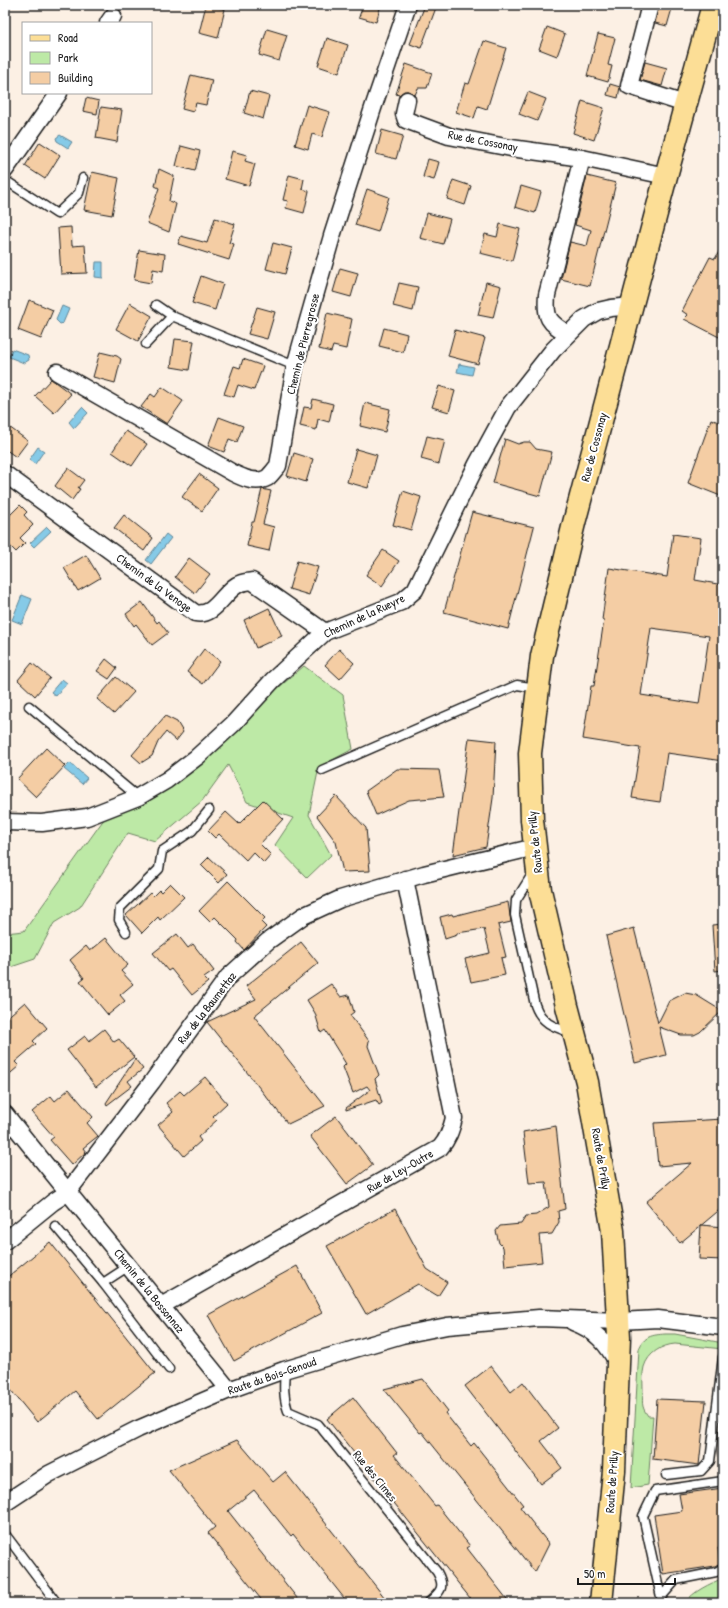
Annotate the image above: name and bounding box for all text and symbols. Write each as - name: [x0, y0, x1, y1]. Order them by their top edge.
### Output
- legend: [22, 22, 152, 94]
- text: Road: [58, 29, 78, 46]
- text: Park: [58, 49, 78, 66]
- text: Building: [58, 69, 93, 86]
- street label: Rue de Cossonay: [447, 125, 519, 156]
- street label: Chemin de Pierregrosse: [282, 291, 323, 396]
- street label: Rue de Cossonay: [576, 411, 611, 483]
- street label: Chemin de la Venoge: [113, 549, 196, 616]
- street label: Chemin de la Rueyre: [320, 589, 407, 642]
- street label: Route de Prilly: [523, 810, 546, 874]
- street label: Rue de la Baumettaz: [173, 968, 240, 1047]
- street label: Route de Prilly: [588, 1127, 615, 1191]
- street label: Rue de Ley-Outre: [363, 1145, 436, 1196]
- street label: Chemin de la Bossonnaz: [110, 1245, 189, 1336]
- street label: Route du Bois-Genoud: [225, 1352, 319, 1399]
- street label: Rue des Cimes: [349, 1446, 402, 1505]
- street label: Route de Prilly: [601, 1450, 622, 1514]
- scale bar: [578, 1560, 675, 1586]
- text: 50 m: [584, 1565, 605, 1582]

